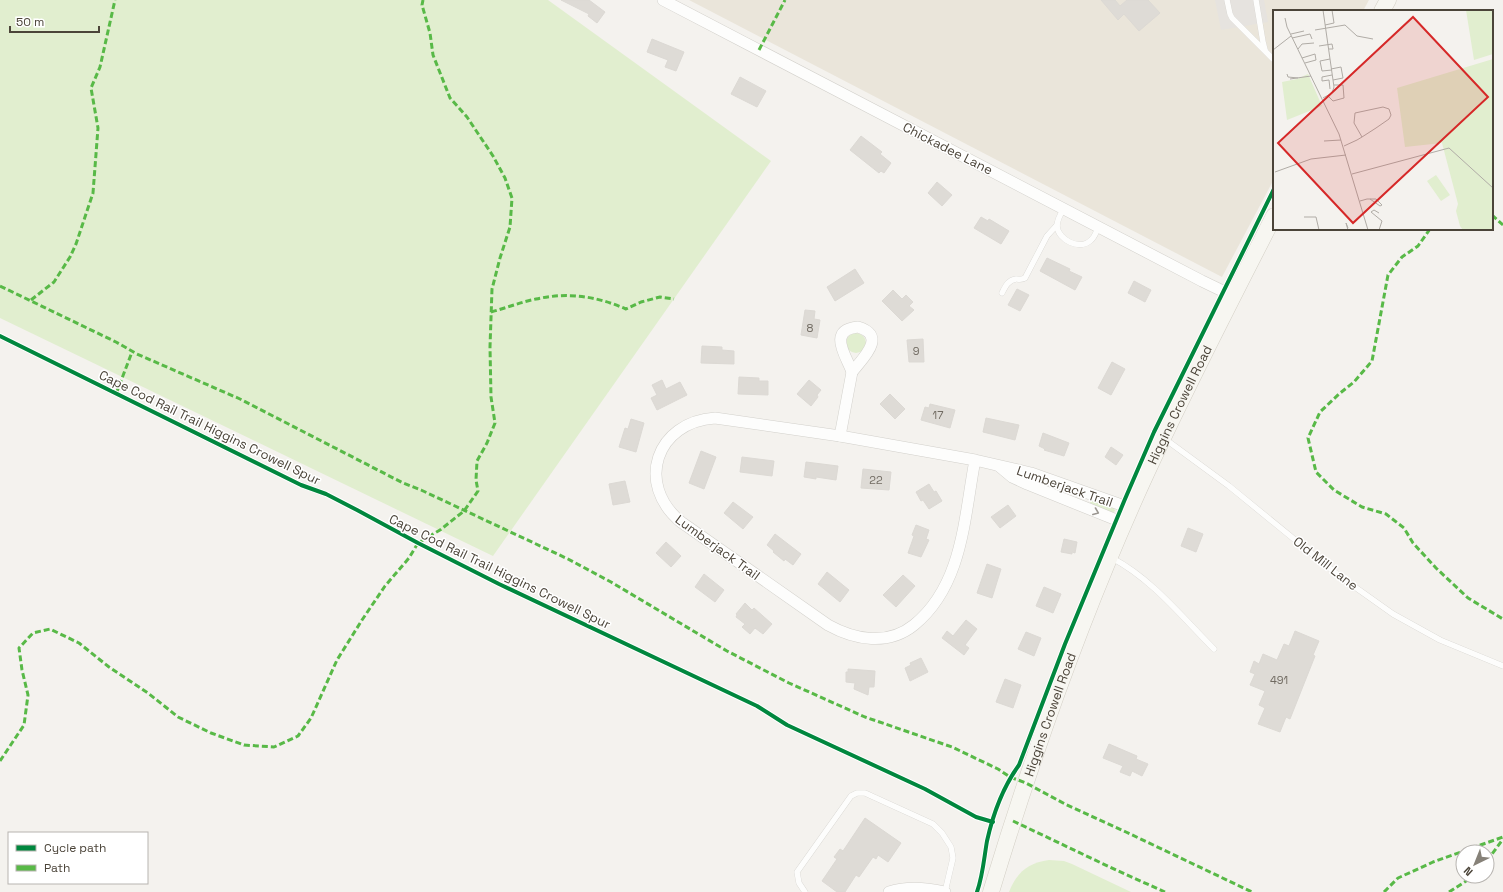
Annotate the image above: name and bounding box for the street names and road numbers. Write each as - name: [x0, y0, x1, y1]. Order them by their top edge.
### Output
- street label: Chickadee Lane: [900, 118, 996, 178]
- street label: Higgins Crowell Road: [1144, 343, 1216, 467]
- street label: Cape Cod Rail Trail Higgins Crowell Spur: [96, 366, 323, 489]
- street label: Lumberjack Trail: [1014, 462, 1115, 511]
- street label: Cape Cod Rail Trail Higgins Crowell Spur: [386, 510, 613, 633]
- street label: Lumberjack Trail: [672, 511, 763, 584]
- street label: Old Mill Lane: [1290, 533, 1362, 594]
- street label: Higgins Crowell Road: [1020, 650, 1080, 779]

